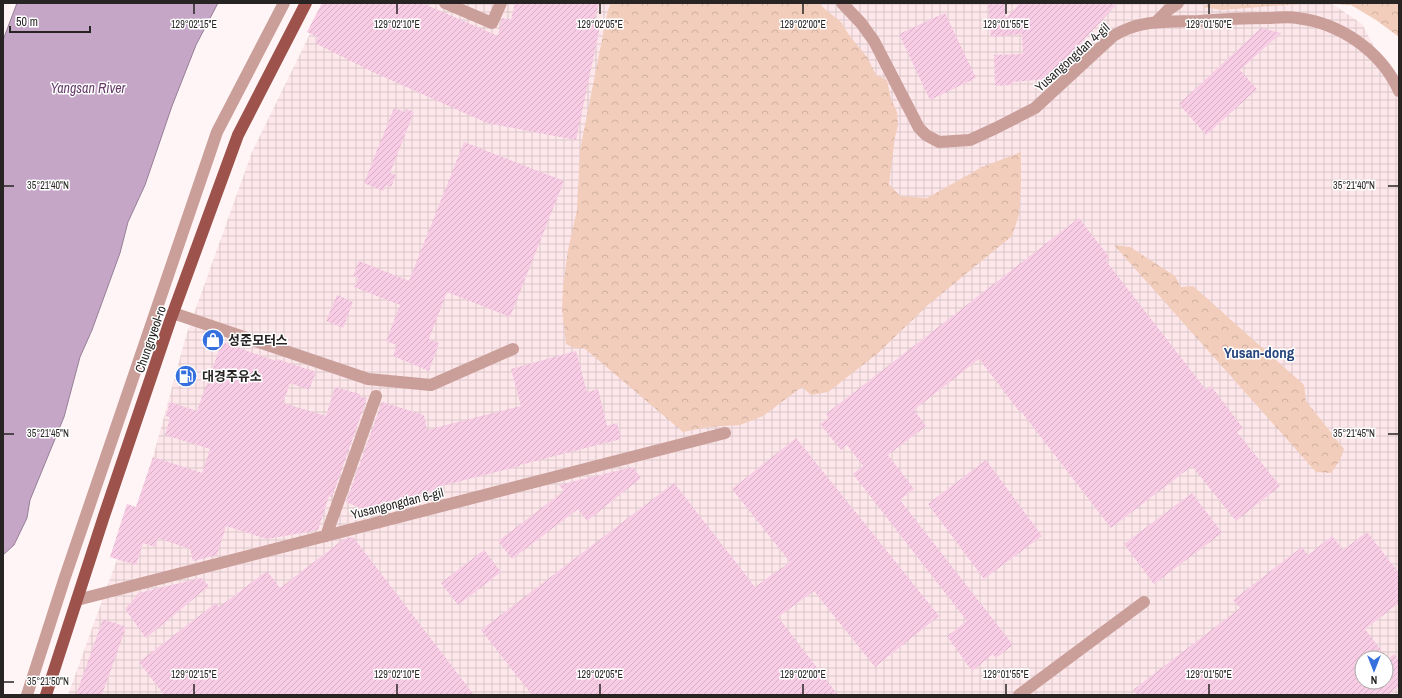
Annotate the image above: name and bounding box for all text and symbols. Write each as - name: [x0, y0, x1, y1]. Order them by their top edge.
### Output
- scale bar: [10, 8, 90, 34]
- text: 50 m: [16, 14, 38, 30]
- text: 129°02'15"E: [171, 18, 217, 31]
- text: 129°02'10"E: [374, 18, 420, 31]
- text: 129°02'05"E: [577, 18, 623, 31]
- text: 129°02'00"E: [780, 18, 826, 31]
- text: 129°01'55"E: [983, 18, 1029, 31]
- text: 129°01'50"E: [1186, 18, 1232, 31]
- street label: Yusangongdan 4-gil: [1031, 19, 1113, 95]
- water label: Yangsan River: [51, 79, 127, 97]
- text: 35°21'40"N: [27, 179, 69, 192]
- text: 35°21'40"N: [1333, 179, 1375, 192]
- street label: Chungnyeol-ro: [131, 303, 170, 375]
- shop icon: 성준모터스: [200, 327, 226, 353]
- place label: 성준모터스: [228, 332, 288, 349]
- district label: Yusan-dong: [1224, 342, 1295, 363]
- fuel station icon: 대경주유소: [173, 363, 199, 389]
- place label: 대경주유소: [202, 368, 262, 385]
- text: 35°21'45"N: [27, 427, 69, 440]
- text: 35°21'45"N: [1333, 427, 1375, 440]
- street label: Yusangongdan 6-gil: [349, 484, 445, 523]
- north arrow: [1354, 650, 1394, 690]
- text: 129°02'15"E: [171, 668, 217, 681]
- text: 129°02'10"E: [374, 668, 420, 681]
- text: 129°02'05"E: [577, 668, 623, 681]
- text: 129°02'00"E: [780, 668, 826, 681]
- text: 129°01'55"E: [983, 668, 1029, 681]
- text: 129°01'50"E: [1186, 668, 1232, 681]
- text: N: [1371, 673, 1377, 687]
- text: 35°21'50"N: [27, 675, 69, 688]

